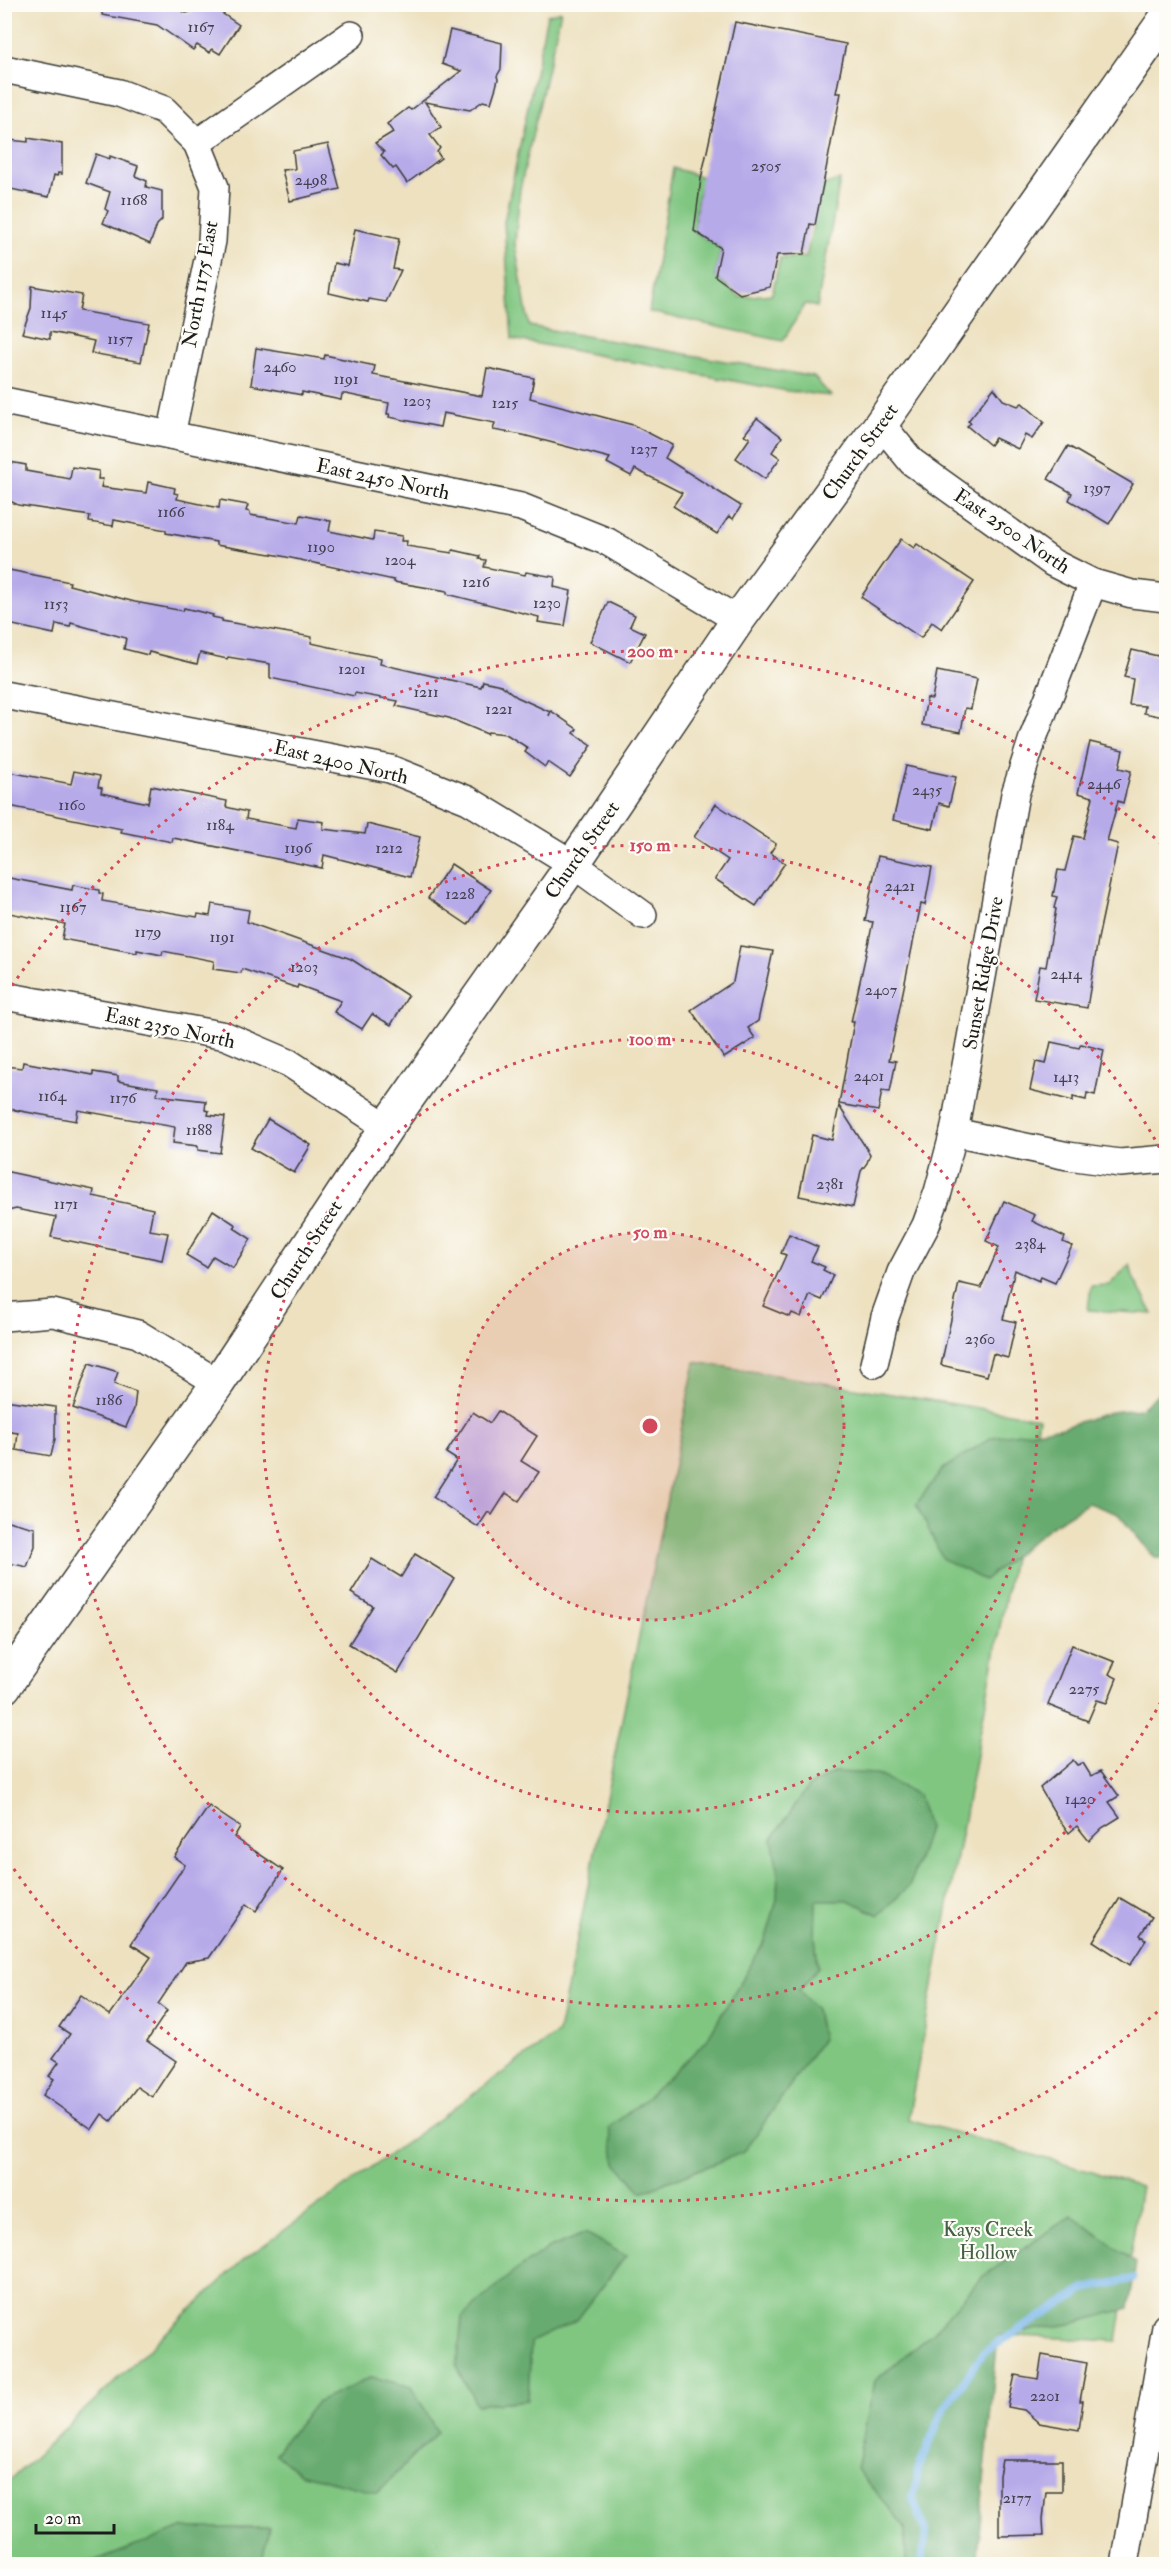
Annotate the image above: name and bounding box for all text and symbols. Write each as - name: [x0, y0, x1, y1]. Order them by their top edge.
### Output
- house number: 1167: [188, 17, 215, 37]
- house number: 2505: [751, 156, 781, 176]
- house number: 2498: [295, 170, 328, 190]
- house number: 1168: [121, 190, 148, 210]
- street label: North 1175 East: [177, 218, 224, 349]
- house number: 1145: [40, 303, 68, 323]
- house number: 1157: [107, 329, 134, 349]
- house number: 2460: [264, 357, 297, 377]
- house number: 1191: [333, 369, 359, 389]
- house number: 1203: [403, 391, 431, 411]
- house number: 1215: [492, 393, 518, 413]
- street label: Church Street: [816, 398, 904, 505]
- house number: 1237: [630, 439, 658, 459]
- street label: East 2450 North: [314, 453, 452, 505]
- house number: 1397: [1083, 478, 1111, 498]
- street label: East 2500 North: [949, 483, 1075, 579]
- house number: 1166: [157, 502, 186, 522]
- house number: 1190: [307, 537, 335, 557]
- house number: 1204: [385, 550, 417, 570]
- house number: 1216: [462, 572, 491, 592]
- house number: 1230: [533, 593, 561, 613]
- house number: 1153: [44, 594, 68, 614]
- text: 200 m: [627, 640, 674, 663]
- house number: 1201: [338, 659, 366, 679]
- house number: 1211: [413, 682, 439, 702]
- house number: 1221: [485, 699, 513, 719]
- street label: East 2400 North: [271, 734, 411, 790]
- house number: 2446: [1087, 774, 1122, 794]
- house number: 2435: [912, 780, 942, 800]
- house number: 1160: [58, 795, 86, 815]
- street label: Church Street: [539, 796, 625, 904]
- house number: 1184: [206, 815, 235, 835]
- text: 150 m: [629, 834, 672, 857]
- house number: 1196: [284, 838, 313, 858]
- house number: 1212: [375, 838, 403, 858]
- house number: 2421: [885, 876, 915, 896]
- house number: 1228: [445, 884, 475, 904]
- street label: Sunset Ridge Drive: [957, 894, 1009, 1052]
- house number: 1167: [60, 897, 87, 917]
- house number: 1179: [135, 922, 161, 942]
- house number: 1191: [209, 927, 235, 947]
- house number: 1203: [290, 957, 318, 977]
- house number: 2414: [1050, 964, 1083, 984]
- house number: 2407: [865, 980, 898, 1000]
- street label: East 2350 North: [103, 1002, 238, 1054]
- text: 100 m: [629, 1028, 672, 1051]
- house number: 2401: [854, 1066, 884, 1086]
- house number: 1413: [1053, 1067, 1079, 1087]
- house number: 1164: [38, 1086, 67, 1106]
- house number: 1176: [110, 1088, 137, 1108]
- house number: 1188: [186, 1120, 213, 1140]
- house number: 2381: [816, 1174, 844, 1194]
- house number: 1171: [54, 1194, 78, 1214]
- street label: Church Street: [265, 1195, 348, 1304]
- text: 50 m: [633, 1221, 668, 1244]
- house number: 2384: [1015, 1234, 1047, 1254]
- house number: 2360: [965, 1329, 995, 1349]
- house number: 1186: [96, 1390, 123, 1410]
- centre of rings: [640, 1416, 660, 1436]
- house number: 2275: [1069, 1679, 1099, 1699]
- house number: 1420: [1065, 1789, 1095, 1809]
- park label: Kays Creek Hollow: [943, 2217, 1033, 2265]
- house number: 2201: [1030, 2386, 1060, 2406]
- house number: 2177: [1003, 2488, 1032, 2508]
- scale bar: [36, 2497, 114, 2535]
- text: 20 m: [45, 2507, 81, 2530]

